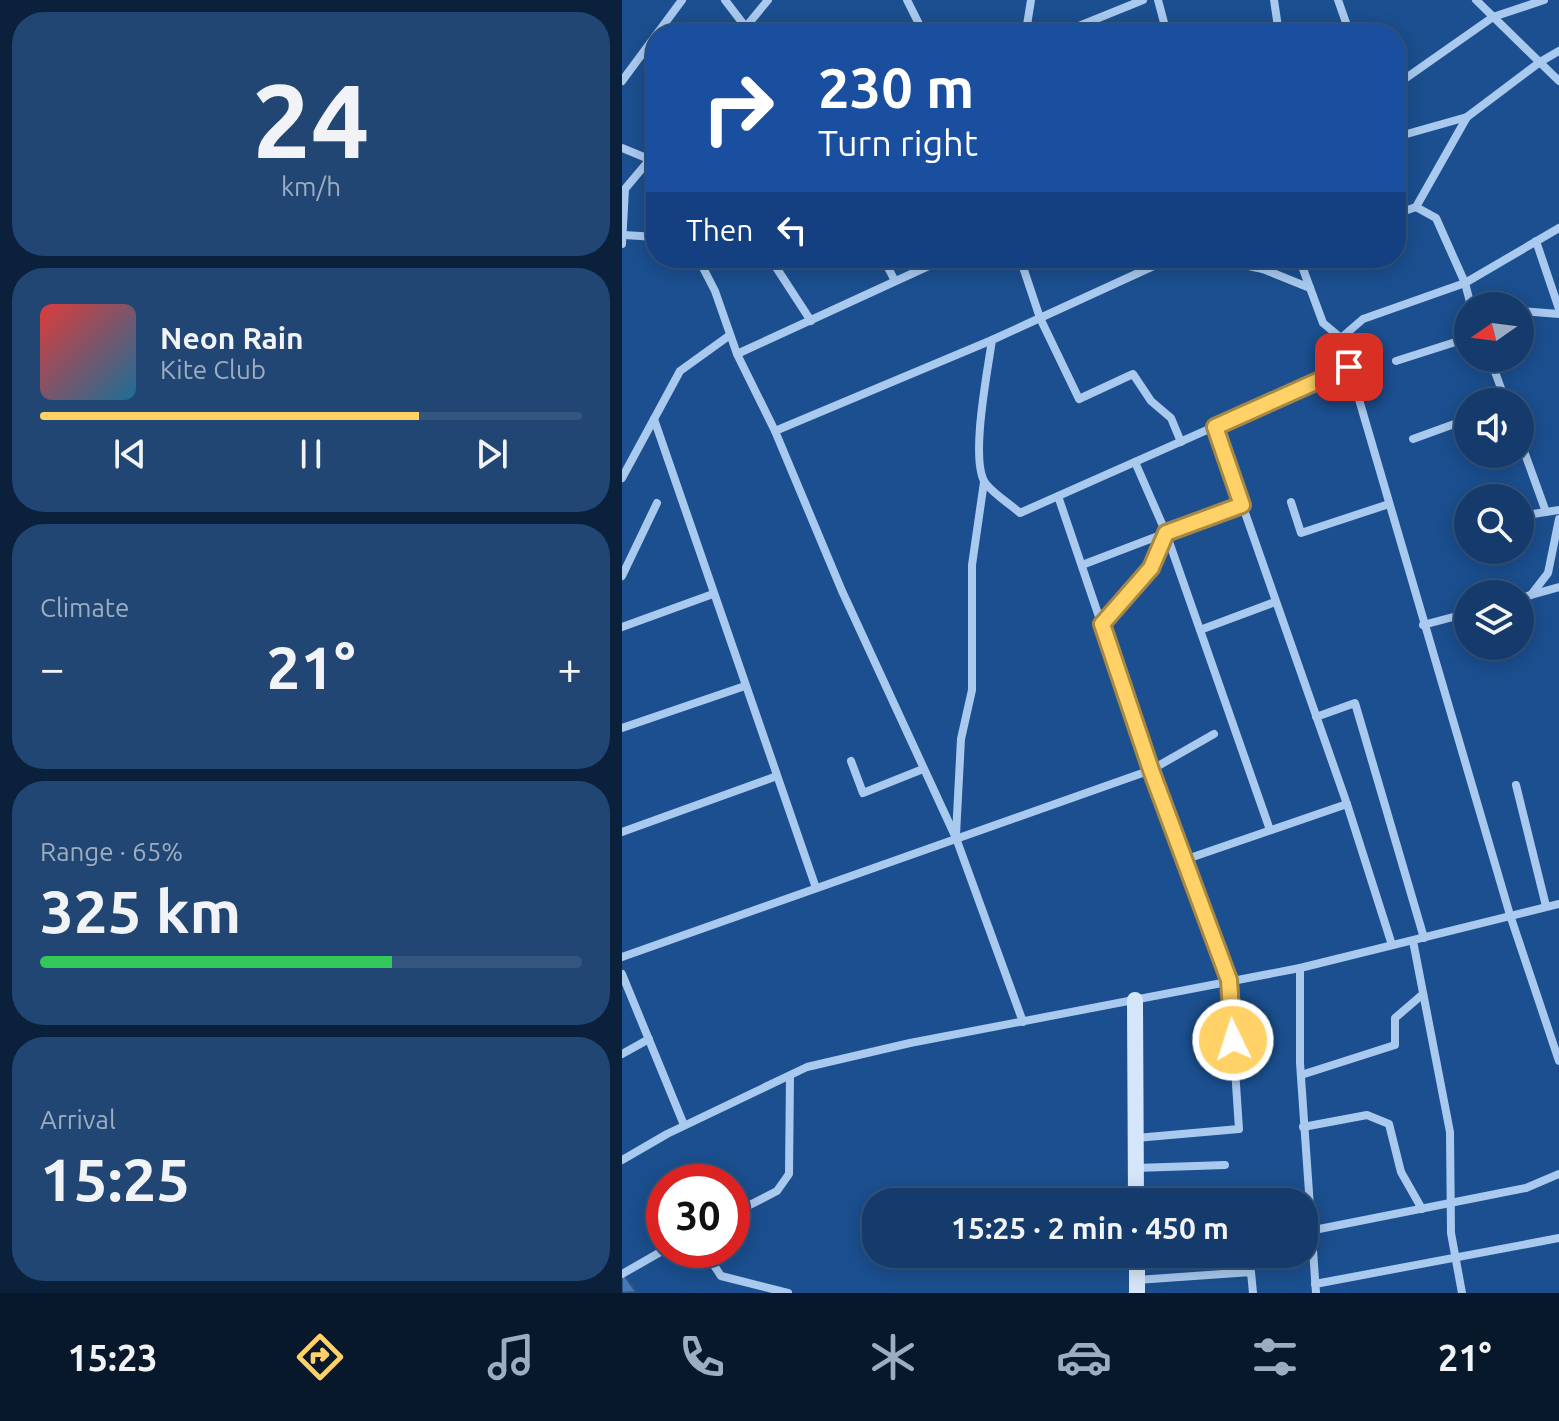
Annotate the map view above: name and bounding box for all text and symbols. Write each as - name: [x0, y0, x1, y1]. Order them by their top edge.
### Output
- icon: right: [686, 56, 790, 160]
- text: 230 m: [818, 56, 974, 119]
- text: 24: [252, 61, 370, 178]
- text: Turn right: [818, 122, 978, 163]
- text: km/h: [281, 172, 341, 201]
- icon: left: [770, 208, 814, 252]
- text: Then: [686, 213, 754, 247]
- north arrow: [1454, 292, 1534, 372]
- map controls: [1454, 292, 1534, 660]
- text: Neon Rain: [160, 321, 304, 355]
- pin: [1315, 333, 1383, 401]
- icon: arrive: [1327, 345, 1371, 389]
- text: Kite Club: [160, 355, 266, 384]
- button: sound: [1454, 388, 1534, 468]
- icon: previous: [108, 432, 152, 476]
- icon: pause: [289, 432, 333, 476]
- icon: next: [470, 432, 514, 476]
- button: search: [1454, 484, 1534, 564]
- button: layers: [1454, 580, 1534, 660]
- text: Climate: [40, 593, 129, 622]
- text: 21°: [267, 633, 355, 700]
- text: −: [40, 643, 65, 692]
- text: +: [557, 643, 582, 692]
- text: Range · 65%: [40, 837, 183, 866]
- text: 325 km: [40, 877, 241, 944]
- position arrow: [1191, 998, 1275, 1082]
- text: Arrival: [40, 1105, 116, 1134]
- text: 15:25: [40, 1145, 190, 1212]
- speed limit sign: 30: [646, 1164, 750, 1268]
- text: 15:25 · 2 min · 450 m: [951, 1211, 1229, 1245]
- icon: directions: [292, 1329, 348, 1385]
- icon: music: [483, 1329, 539, 1385]
- icon: phone: [674, 1329, 730, 1385]
- icon: climate: [865, 1329, 921, 1385]
- icon: car: [1056, 1329, 1112, 1385]
- icon: filters: [1247, 1329, 1303, 1385]
- text: 15:23: [67, 1337, 158, 1378]
- text: 21°: [1438, 1337, 1491, 1378]

